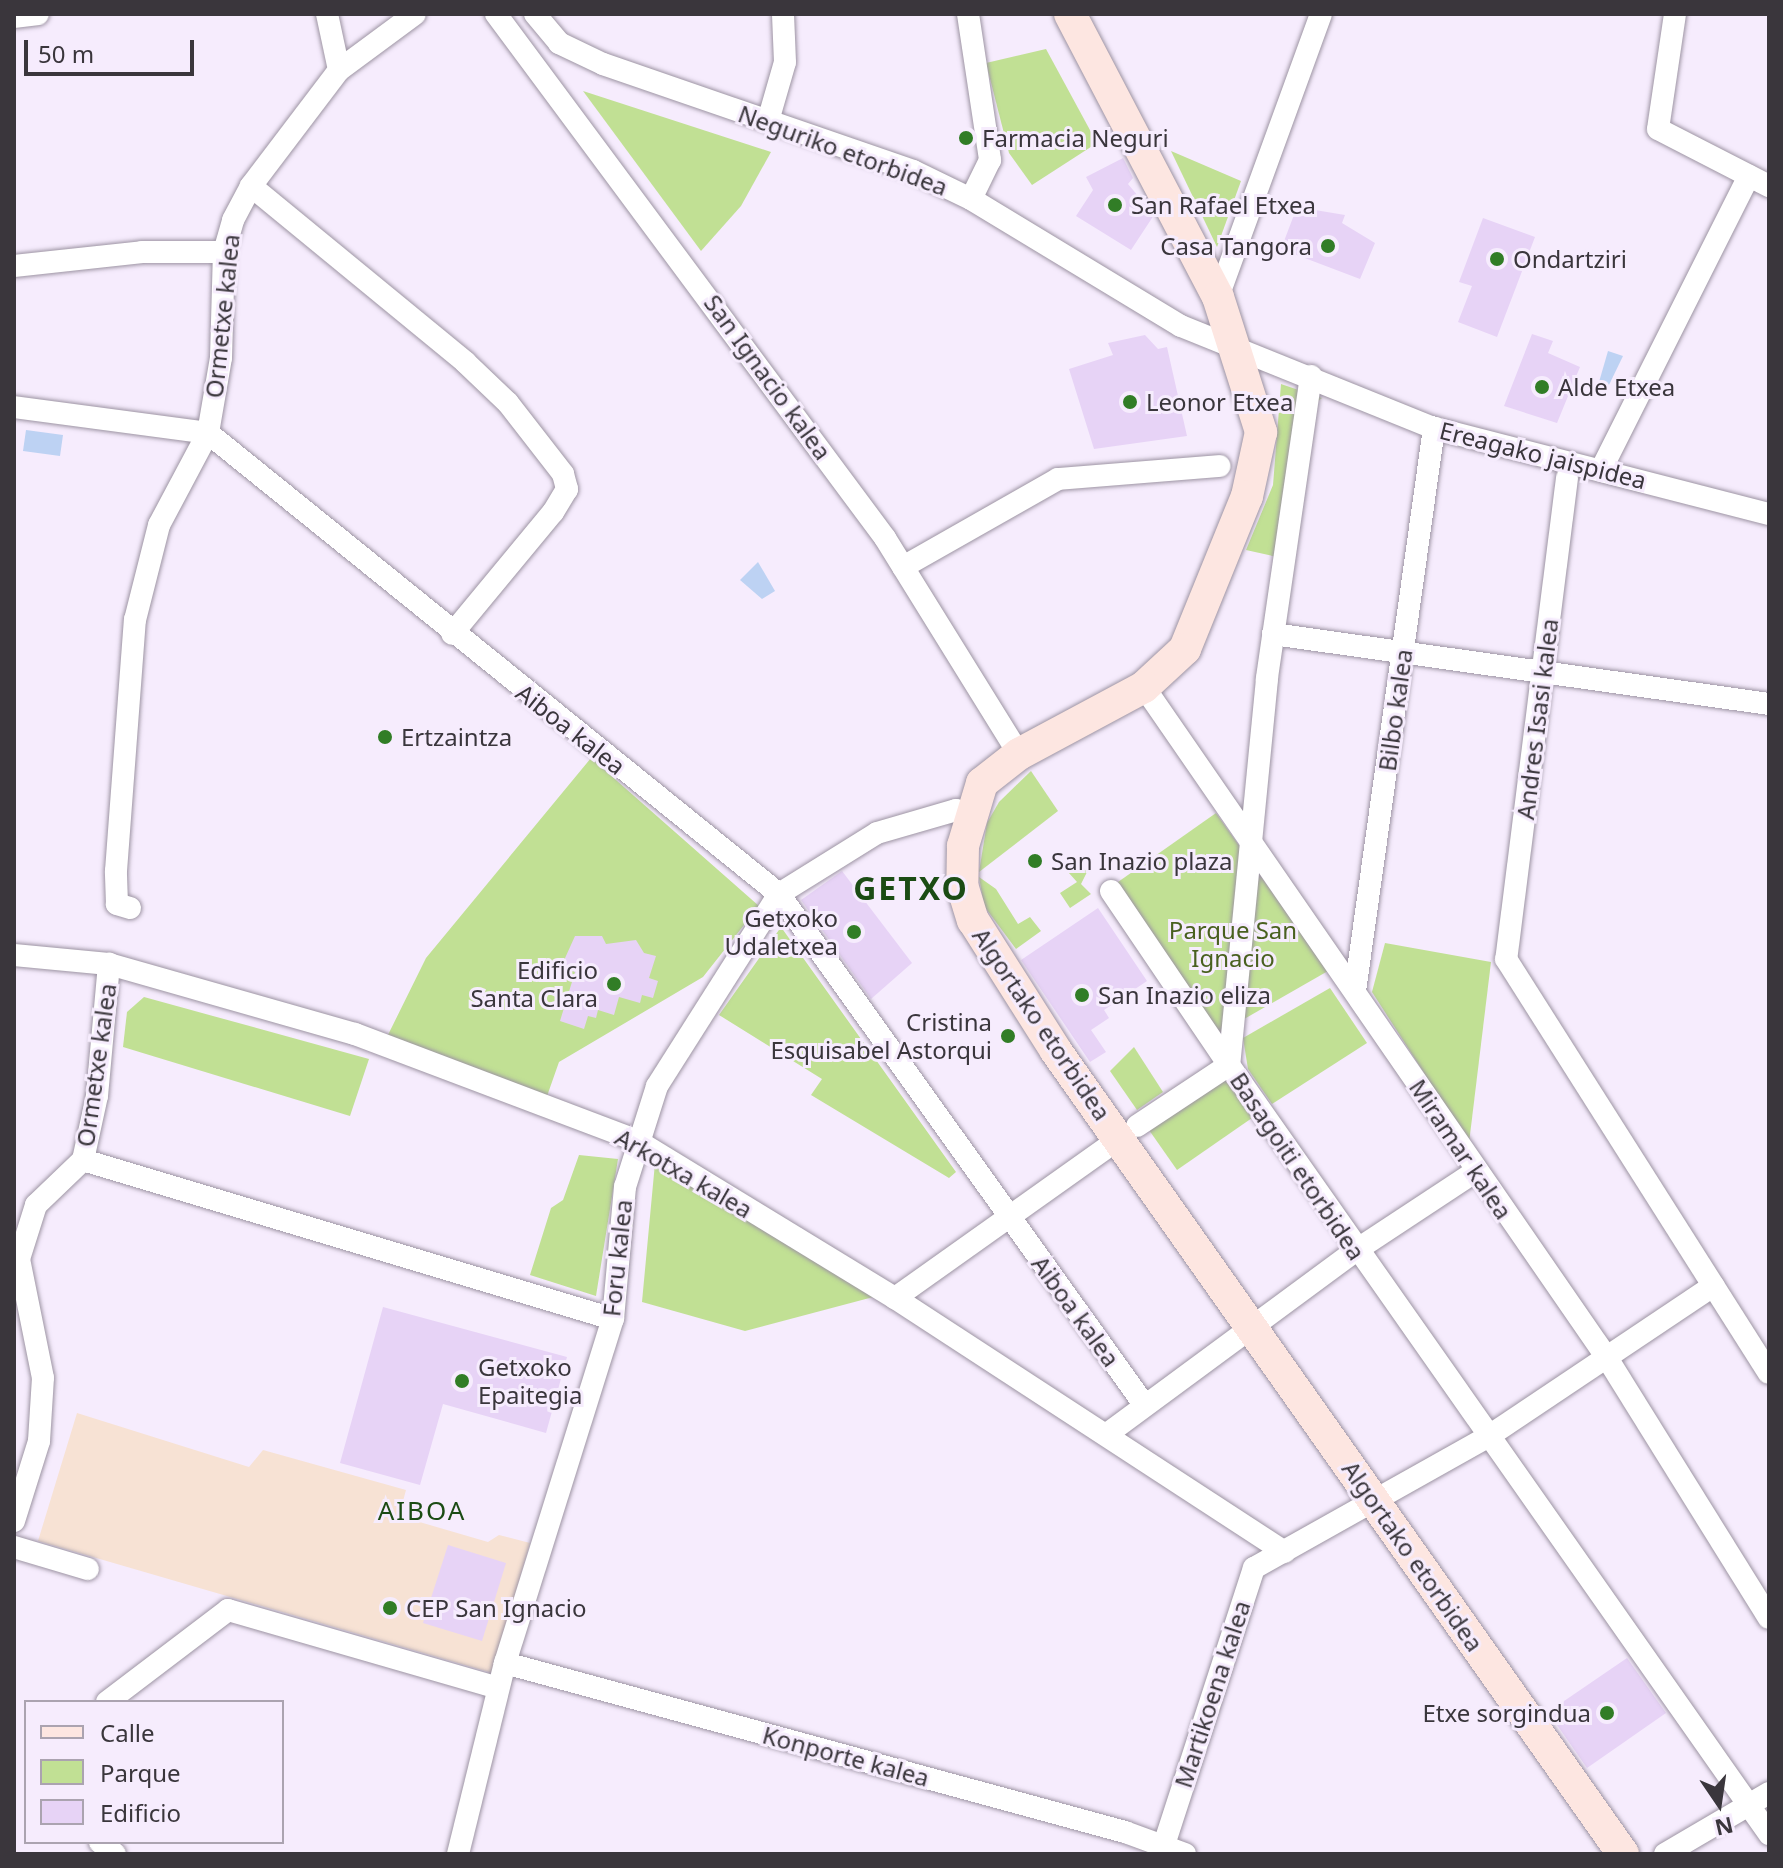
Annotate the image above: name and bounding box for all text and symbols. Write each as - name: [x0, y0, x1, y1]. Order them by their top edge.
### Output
- scale bar: [28, 24, 198, 74]
- text: 50 m: [38, 37, 94, 70]
- street label: Neguriko etorbidea: [735, 99, 951, 201]
- place label: Farmacia Neguri: [982, 124, 1169, 152]
- marker: Farmacia Neguri: [957, 129, 975, 147]
- place label: San Rafael Etxea: [1131, 191, 1316, 219]
- marker: San Rafael Etxea: [1106, 196, 1124, 214]
- place label: Casa Tangora: [1160, 232, 1312, 260]
- street label: Ormetxe kalea: [199, 233, 245, 399]
- marker: Casa Tangora: [1319, 237, 1337, 255]
- place label: Ondartziri: [1513, 245, 1627, 273]
- marker: Ondartziri: [1488, 250, 1506, 268]
- street label: San Ignacio kalea: [698, 289, 838, 465]
- place label: Alde Etxea: [1558, 373, 1675, 401]
- marker: Alde Etxea: [1533, 378, 1551, 396]
- place label: Leonor Etxea: [1146, 388, 1293, 416]
- marker: Leonor Etxea: [1121, 393, 1139, 411]
- street label: Ereagako jaispidea: [1437, 415, 1649, 495]
- street label: Andres Isasi kalea: [1510, 617, 1564, 821]
- street label: Bilbo kalea: [1372, 647, 1418, 773]
- street label: Aiboa kalea: [511, 678, 631, 780]
- place label: Ertzaintza: [401, 723, 512, 751]
- marker: Ertzaintza: [376, 728, 394, 746]
- place label: San Inazio plaza: [1051, 847, 1233, 875]
- marker: San Inazio plaza: [1026, 852, 1044, 870]
- district label: GETXO: [853, 869, 969, 907]
- place label: Getxoko Udaletxea: [725, 904, 838, 960]
- park label: Parque San Ignacio: [1169, 916, 1297, 972]
- street label: Algortako etorbidea: [967, 922, 1117, 1126]
- marker: Getxoko Udaletxea: [845, 923, 863, 941]
- place label: Edificio Santa Clara: [470, 956, 598, 1012]
- marker: Edificio Santa Clara: [605, 975, 623, 993]
- street label: Ormetxe kalea: [70, 981, 122, 1149]
- place label: San Inazio eliza: [1098, 981, 1271, 1009]
- marker: San Inazio eliza: [1073, 986, 1091, 1004]
- place label: Cristina Esquisabel Astorqui: [770, 1008, 992, 1064]
- marker: Cristina Esquisabel Astorqui: [999, 1027, 1017, 1045]
- street label: Basagoiti etorbidea: [1225, 1067, 1371, 1265]
- street label: Miramar kalea: [1404, 1074, 1518, 1224]
- street label: Arkotxa kalea: [610, 1122, 758, 1224]
- street label: Foru kalea: [597, 1198, 637, 1318]
- street label: Aiboa kalea: [1026, 1250, 1126, 1372]
- place label: Getxoko Epaitegia: [478, 1353, 582, 1409]
- marker: Getxoko Epaitegia: [453, 1372, 471, 1390]
- street label: Algortako etorbidea: [1336, 1455, 1490, 1657]
- district label: AIBOA: [378, 1495, 466, 1527]
- place label: CEP San Ignacio: [406, 1594, 586, 1622]
- street label: Martikoena kalea: [1168, 1597, 1256, 1791]
- marker: CEP San Ignacio: [381, 1599, 399, 1617]
- place label: Etxe sorgindua: [1422, 1699, 1591, 1727]
- legend: [24, 1700, 284, 1844]
- marker: Etxe sorgindua: [1598, 1704, 1616, 1722]
- text: Calle: [100, 1716, 155, 1749]
- street label: Konporte kalea: [760, 1720, 932, 1792]
- text: Parque: [100, 1756, 181, 1789]
- north arrow: [1679, 1764, 1759, 1844]
- text: Edificio: [100, 1796, 181, 1829]
- text: N: [1712, 1811, 1736, 1844]

